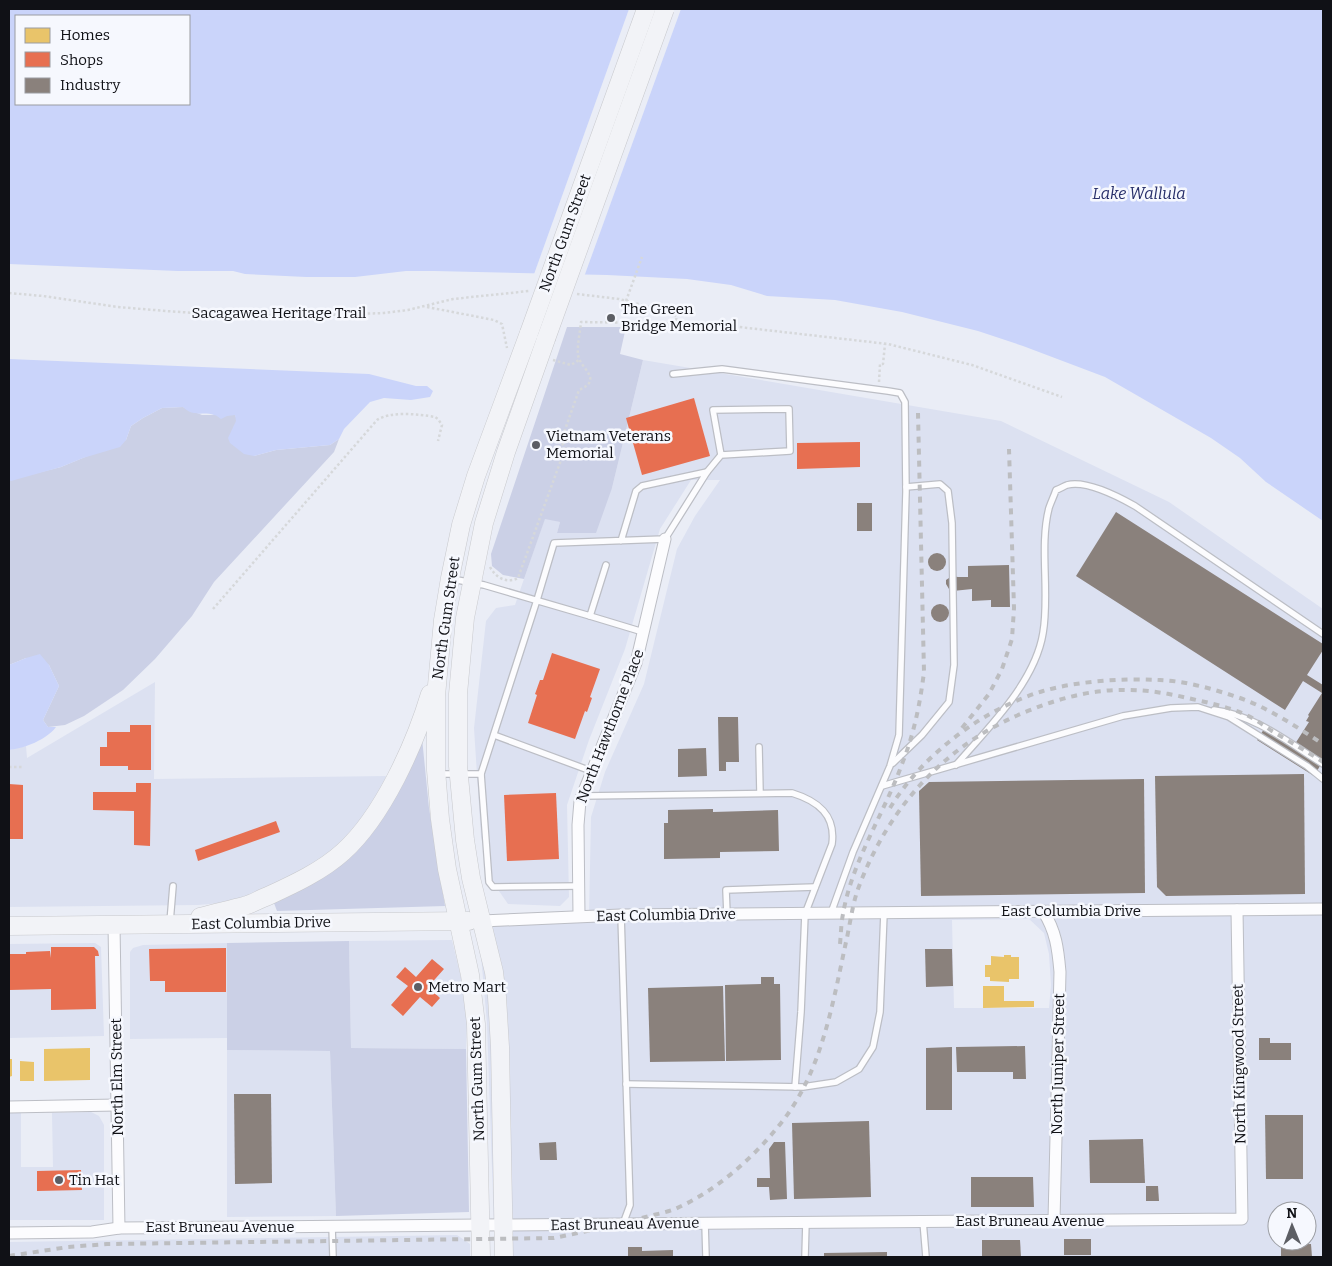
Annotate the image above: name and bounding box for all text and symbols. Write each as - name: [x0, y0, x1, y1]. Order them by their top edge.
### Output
- legend: [15, 15, 190, 105]
- text: Homes: [60, 26, 110, 44]
- text: Shops: [60, 51, 103, 69]
- text: Industry: [60, 76, 120, 94]
- street label: North Gum Street: [535, 171, 595, 294]
- water label: Lake Wallula: [1092, 184, 1186, 203]
- place label: The Green Bridge Memorial: [621, 300, 737, 335]
- street label: Sacagawea Heritage Trail: [192, 304, 366, 322]
- marker: The Green Bridge Memorial: [605, 312, 617, 324]
- place label: Vietnam Veterans Memorial: [546, 427, 671, 462]
- marker: Vietnam Veterans Memorial: [530, 439, 542, 451]
- street label: North Gum Street: [428, 555, 464, 681]
- street label: North Hawthorne Place: [572, 647, 648, 805]
- street label: East Columbia Drive: [1001, 902, 1141, 920]
- street label: East Columbia Drive: [596, 905, 736, 925]
- street label: East Columbia Drive: [191, 913, 331, 933]
- place label: Metro Mart: [428, 978, 507, 996]
- marker: Metro Mart: [412, 981, 424, 993]
- street label: North Kingwood Street: [1229, 983, 1249, 1144]
- street label: North Juniper Street: [1048, 992, 1068, 1135]
- street label: North Gum Street: [466, 1016, 488, 1141]
- street label: North Elm Street: [107, 1017, 127, 1136]
- place label: Tin Hat: [69, 1171, 120, 1189]
- marker: Tin Hat: [53, 1174, 65, 1186]
- north arrow: [1267, 1201, 1317, 1251]
- text: N: [1286, 1205, 1298, 1222]
- street label: East Bruneau Avenue: [955, 1212, 1105, 1230]
- street label: East Bruneau Avenue: [550, 1214, 700, 1234]
- street label: East Bruneau Avenue: [145, 1218, 295, 1236]

